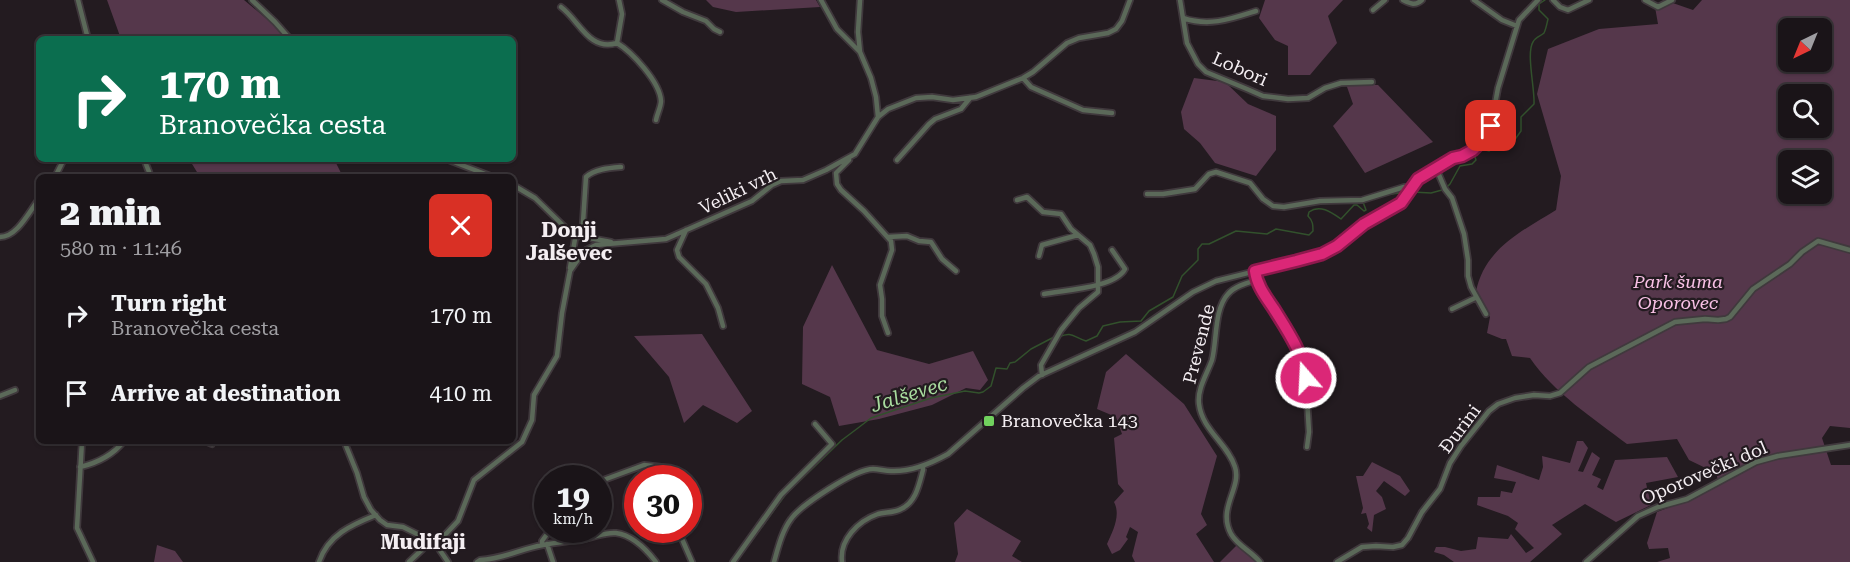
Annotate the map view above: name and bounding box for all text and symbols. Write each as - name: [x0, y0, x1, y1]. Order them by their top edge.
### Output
- north arrow: [1778, 18, 1832, 72]
- map controls: [1778, 18, 1832, 204]
- street label: Lobori: [1209, 47, 1271, 90]
- text: 170 m: [159, 59, 281, 108]
- icon: right: [60, 60, 138, 138]
- button: search: [1778, 84, 1832, 138]
- pin: [1465, 100, 1516, 151]
- text: Branovečka cesta: [159, 109, 386, 141]
- icon: arrive: [1474, 109, 1507, 142]
- button: layers: [1778, 150, 1832, 204]
- street label: Veliki vrh: [696, 163, 780, 218]
- text: 2 min: [60, 192, 161, 234]
- button: close: [429, 194, 492, 257]
- district label: Donji Jalševec: [526, 218, 613, 265]
- text: 580 m · 11:46: [60, 236, 182, 260]
- park label: Park šuma Oporovec: [1632, 271, 1723, 313]
- text: Turn right: [111, 291, 226, 316]
- icon: right: [60, 299, 93, 332]
- street label: Prevende: [1178, 302, 1219, 386]
- text: 170 m: [429, 303, 492, 328]
- text: Branovečka cesta: [111, 316, 279, 340]
- position arrow: [1274, 346, 1338, 410]
- water label: Jalševec: [867, 371, 951, 417]
- icon: arrive: [60, 377, 93, 410]
- text: Arrive at destination: [111, 381, 340, 406]
- text: 410 m: [429, 381, 492, 406]
- street label: Đurini: [1434, 400, 1485, 457]
- place label: Branovečka 143: [1001, 410, 1138, 431]
- marker: Branovečka 143: [982, 414, 996, 428]
- street label: Oporovečki dol: [1638, 436, 1770, 509]
- speed limit sign: 30: [624, 465, 702, 543]
- text: 19: [556, 479, 590, 514]
- text: km/h: [553, 510, 593, 528]
- district label: Mudifaji: [380, 530, 466, 554]

